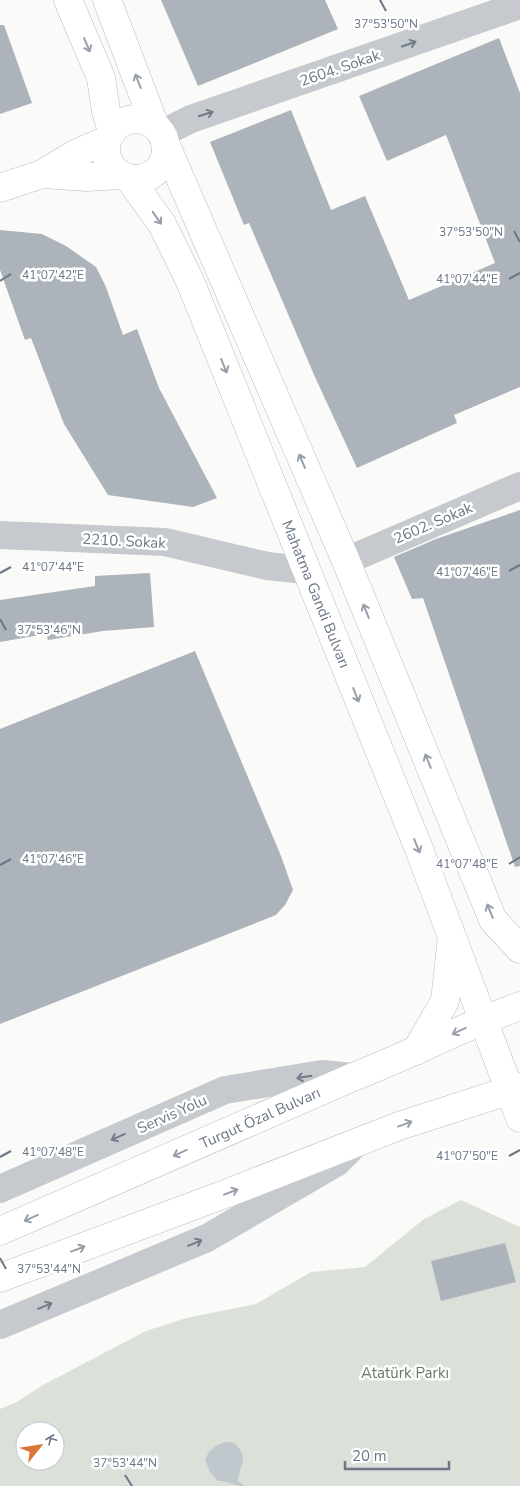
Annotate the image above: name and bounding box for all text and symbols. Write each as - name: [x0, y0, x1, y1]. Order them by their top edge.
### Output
- text: 37°53'50"N: [354, 16, 418, 32]
- one-way arrow: [83, 37, 92, 52]
- one-way arrow: [401, 39, 416, 48]
- street label: 2604. Sokak: [297, 45, 383, 91]
- one-way arrow: [133, 73, 142, 89]
- one-way arrow: [197, 109, 213, 119]
- one-way arrow: [152, 211, 162, 225]
- text: 37°53'50"N: [439, 224, 503, 240]
- text: 41°07'42"E: [22, 267, 84, 283]
- text: 41°07'44"E: [436, 271, 498, 287]
- one-way arrow: [219, 358, 229, 373]
- one-way arrow: [297, 454, 307, 469]
- street label: 2602. Sokak: [391, 497, 476, 549]
- street label: Mahatma Gandi Bulvarı: [277, 517, 355, 671]
- street label: 2210. Sokak: [82, 529, 167, 553]
- text: 41°07'44"E: [22, 559, 84, 575]
- text: 41°07'46"E: [436, 564, 498, 580]
- one-way arrow: [361, 604, 370, 619]
- text: 37°53'46"N: [17, 622, 81, 638]
- one-way arrow: [352, 687, 362, 702]
- one-way arrow: [423, 754, 432, 769]
- one-way arrow: [413, 838, 423, 853]
- text: 41°07'46"E: [22, 851, 84, 867]
- text: 41°07'48"E: [436, 856, 498, 872]
- one-way arrow: [485, 904, 494, 919]
- one-way arrow: [452, 1027, 467, 1037]
- one-way arrow: [297, 1072, 313, 1082]
- street label: Turgut Özal Bulvarı: [197, 1082, 323, 1154]
- street label: Servis Yolu: [134, 1090, 210, 1138]
- one-way arrow: [396, 1119, 412, 1128]
- one-way arrow: [111, 1133, 126, 1143]
- text: 41°07'48"E: [22, 1144, 84, 1160]
- one-way arrow: [173, 1148, 188, 1158]
- text: 41°07'50"E: [436, 1148, 498, 1164]
- one-way arrow: [223, 1186, 238, 1195]
- one-way arrow: [24, 1213, 39, 1223]
- one-way arrow: [187, 1238, 202, 1248]
- one-way arrow: [70, 1244, 86, 1253]
- text: 37°53'44"N: [17, 1261, 81, 1277]
- one-way arrow: [37, 1301, 52, 1311]
- park label: Atatürk Parkı: [361, 1363, 449, 1383]
- north arrow: [15, 1421, 65, 1471]
- text: K: [40, 1431, 62, 1449]
- scale bar: [345, 1438, 449, 1470]
- text: 20 m: [352, 1446, 387, 1466]
- text: 37°53'44"N: [93, 1455, 157, 1471]

